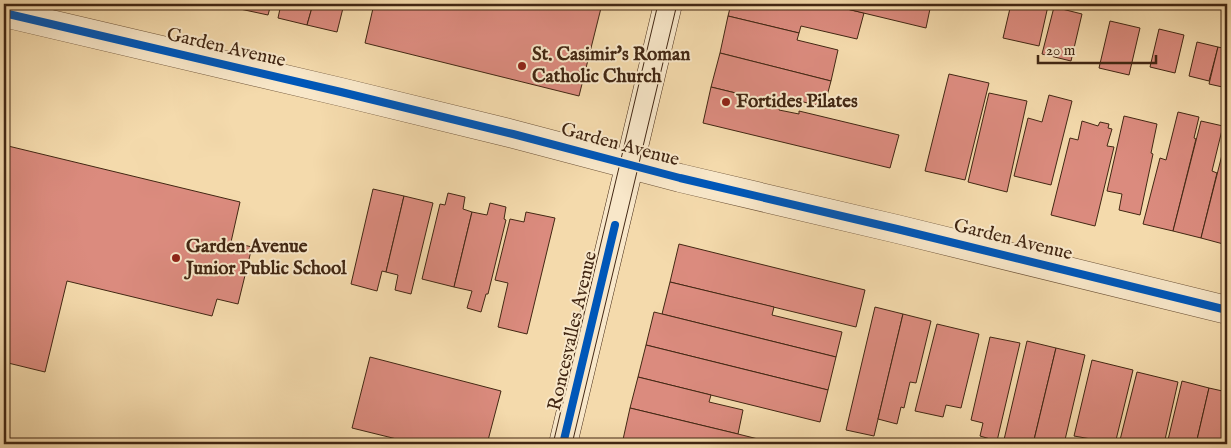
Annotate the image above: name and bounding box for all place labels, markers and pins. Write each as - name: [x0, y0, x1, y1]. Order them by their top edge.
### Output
- place label: St. Casimir's Roman Catholic Church: [532, 43, 690, 89]
- marker: St. Casimir's Roman Catholic Church: [516, 60, 528, 72]
- place label: Fortides Pilates: [736, 90, 858, 114]
- marker: Fortides Pilates: [720, 96, 732, 108]
- place label: Garden Avenue Junior Public School: [183, 235, 347, 281]
- marker: Garden Avenue Junior Public School: [170, 252, 182, 264]

